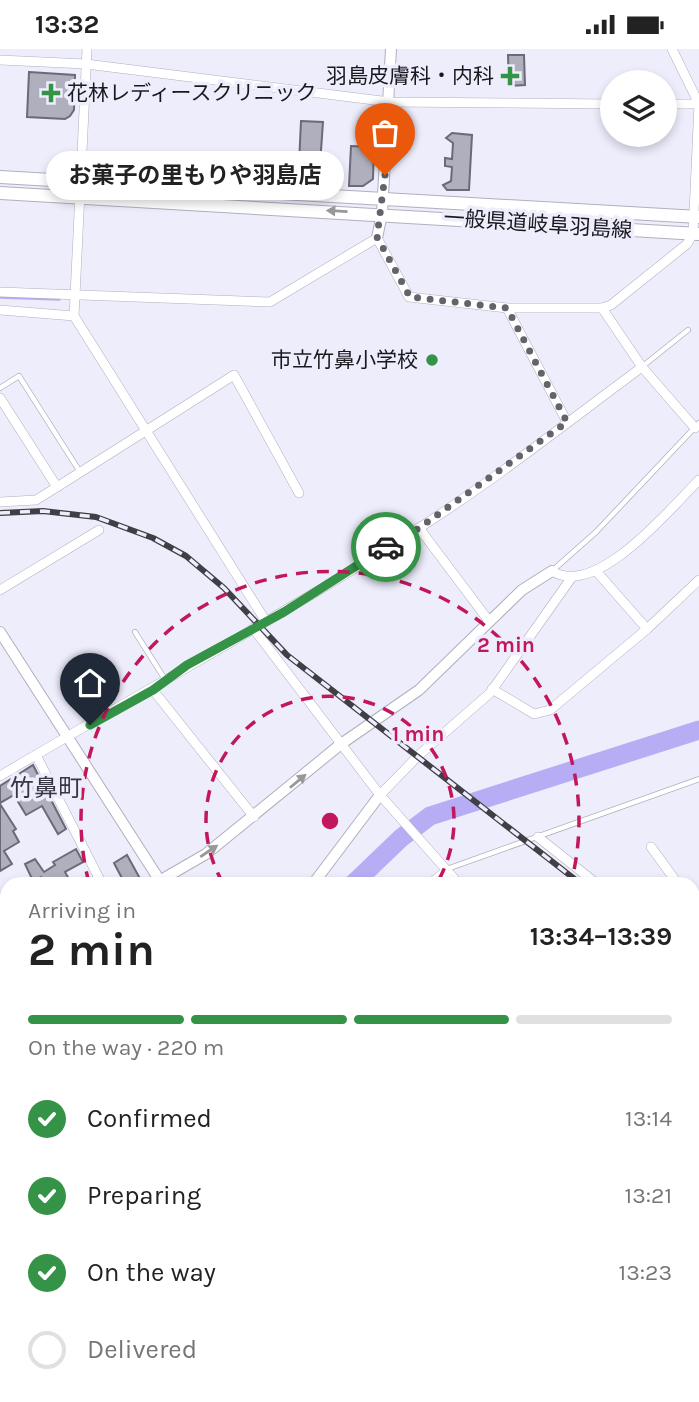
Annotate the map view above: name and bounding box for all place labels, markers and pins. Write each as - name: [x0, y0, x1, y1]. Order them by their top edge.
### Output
- place label: 羽島皮膚科・内科: [326, 64, 494, 88]
- marker: 羽島皮膚科・内科: [500, 66, 520, 86]
- place label: 花林レディースクリニック: [67, 81, 316, 105]
- marker: 花林レディースクリニック: [41, 83, 61, 103]
- pin: [355, 103, 415, 175]
- callout: お菓子の里もりや羽島店: [46, 151, 343, 199]
- place label: 市立竹鼻小学校: [271, 348, 418, 372]
- marker: 市立竹鼻小学校: [424, 352, 440, 368]
- pin: [60, 653, 120, 725]
- centre of rings: [318, 809, 342, 833]

